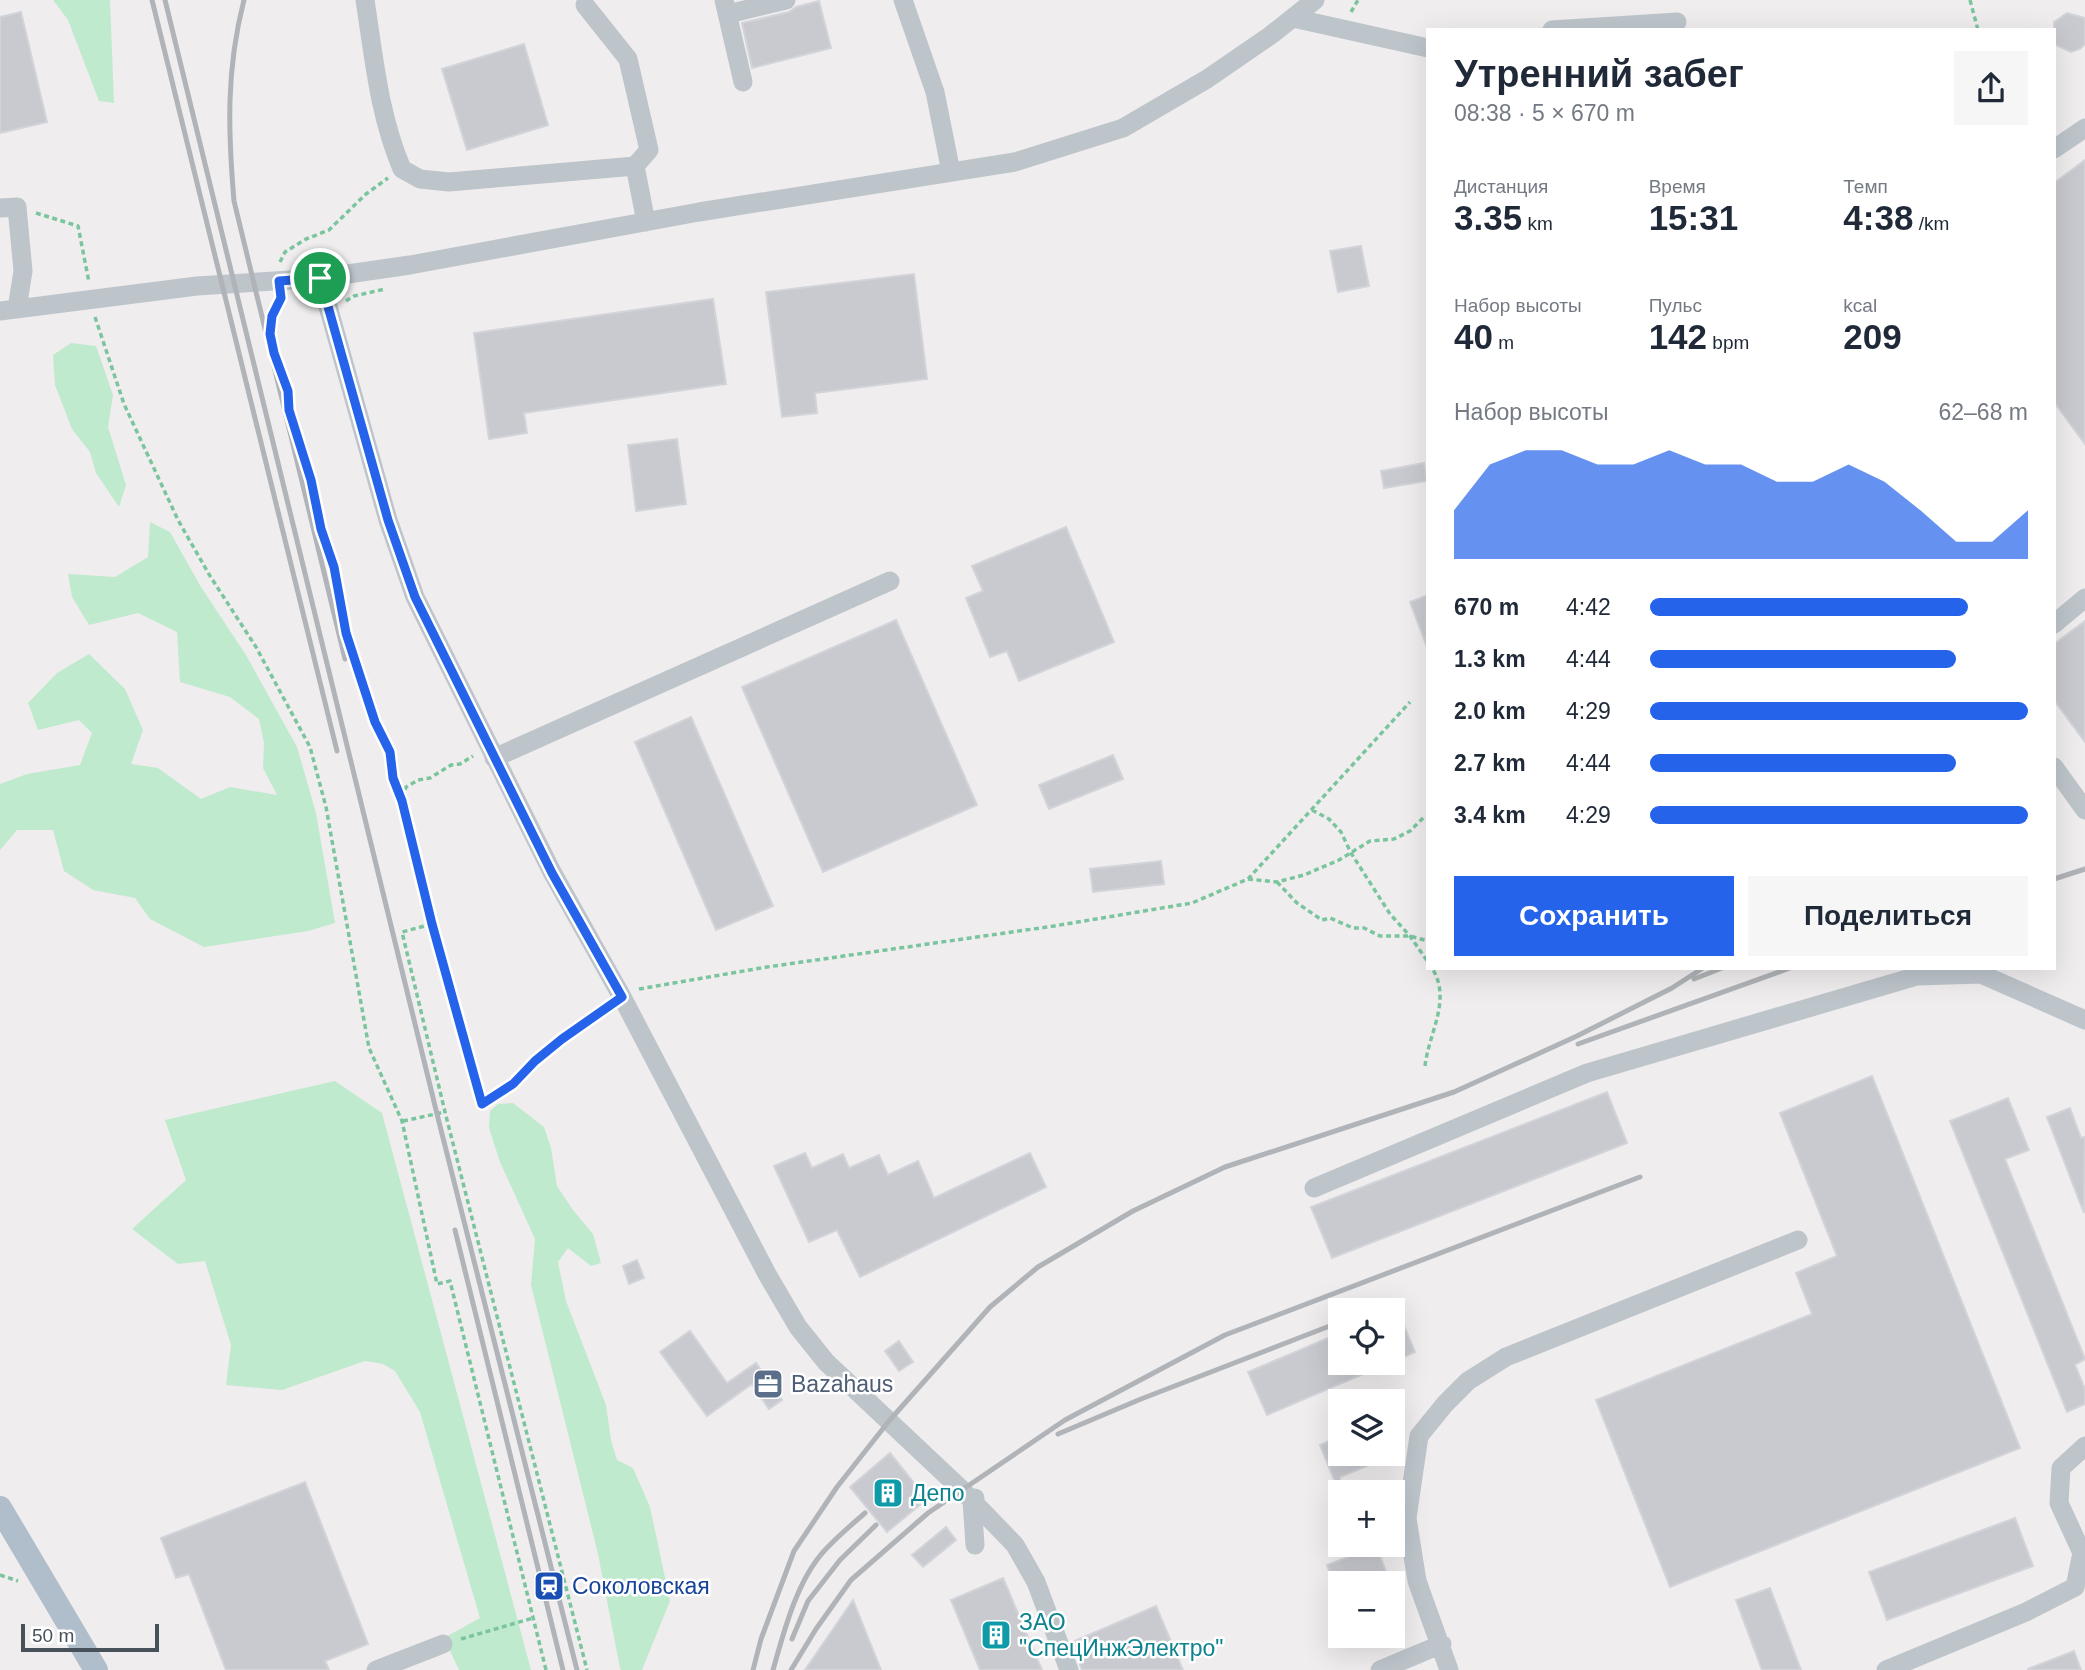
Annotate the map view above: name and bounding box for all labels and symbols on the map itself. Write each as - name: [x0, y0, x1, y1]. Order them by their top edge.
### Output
- pin: [290, 248, 350, 308]
- office icon: Bazahaus: [751, 1367, 785, 1401]
- place label: Bazahaus: [791, 1371, 893, 1397]
- building icon: Депо: [871, 1476, 905, 1510]
- place label: Депо: [911, 1480, 965, 1506]
- station icon: Соколовская: [532, 1569, 566, 1603]
- place label: Соколовская: [572, 1573, 710, 1599]
- place label: ЗАО "СпецИнжЭлектро": [1019, 1609, 1223, 1661]
- building icon: ЗАО "СпецИнжЭлектро": [979, 1618, 1013, 1652]
- scale bar: [21, 1621, 159, 1653]

